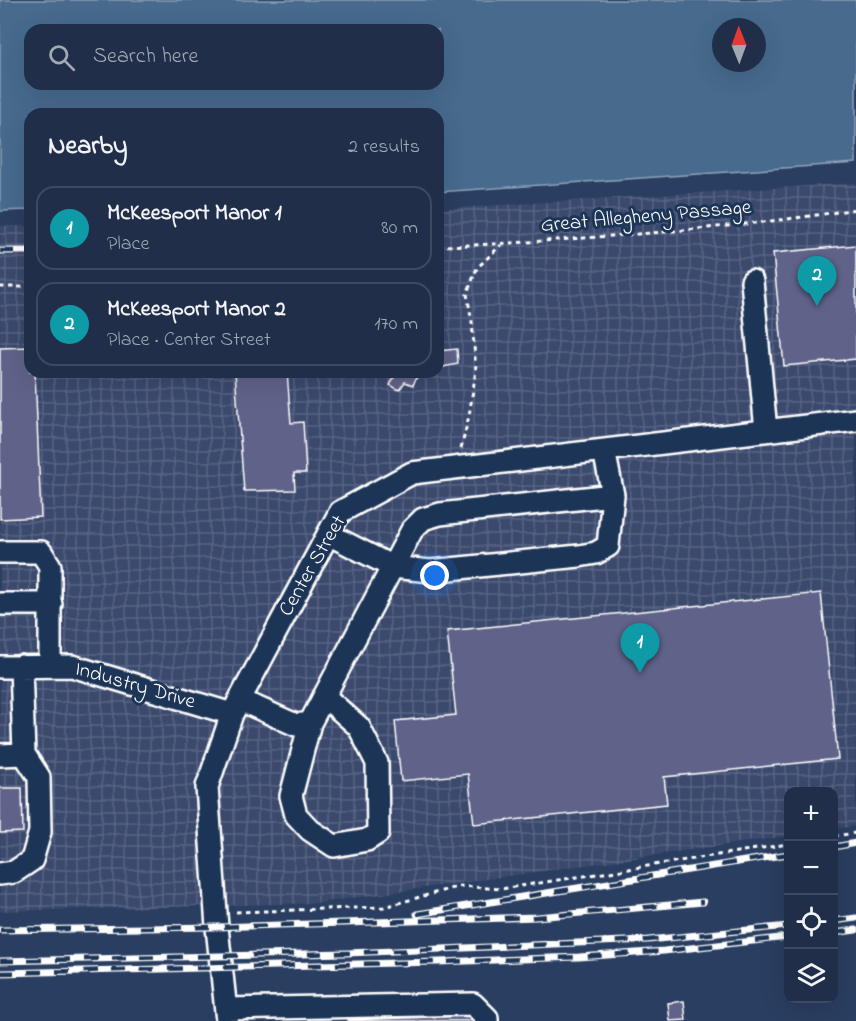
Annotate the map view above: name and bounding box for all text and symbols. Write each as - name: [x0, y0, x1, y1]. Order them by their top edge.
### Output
- north arrow: [712, 18, 766, 72]
- search box: [24, 24, 444, 90]
- icon: search: [45, 41, 78, 74]
- text: Search here: [93, 41, 198, 73]
- text: Nearby: [48, 128, 127, 166]
- text: 2 results: [348, 133, 420, 162]
- street label: Great Allegheny Passage: [539, 193, 753, 243]
- text: McKeesport Manor 1: [107, 198, 282, 230]
- text: 1: [66, 214, 73, 243]
- text: 80 m: [381, 214, 418, 243]
- text: Place: [107, 230, 149, 259]
- pin: 2: [798, 256, 836, 306]
- text: McKeesport Manor 2: [107, 294, 286, 326]
- text: 2: [65, 310, 74, 339]
- text: 170 m: [374, 310, 418, 339]
- text: Place · Center Street: [107, 326, 271, 355]
- street label: Center Street: [272, 510, 354, 622]
- your location: [420, 561, 449, 590]
- pin: 1: [620, 624, 660, 673]
- street label: Industry Drive: [71, 654, 199, 720]
- map controls: [784, 787, 838, 1003]
- button: +: [784, 787, 838, 841]
- button: −: [784, 841, 838, 895]
- button: locate: [784, 895, 838, 949]
- button: layers: [784, 949, 838, 1003]

